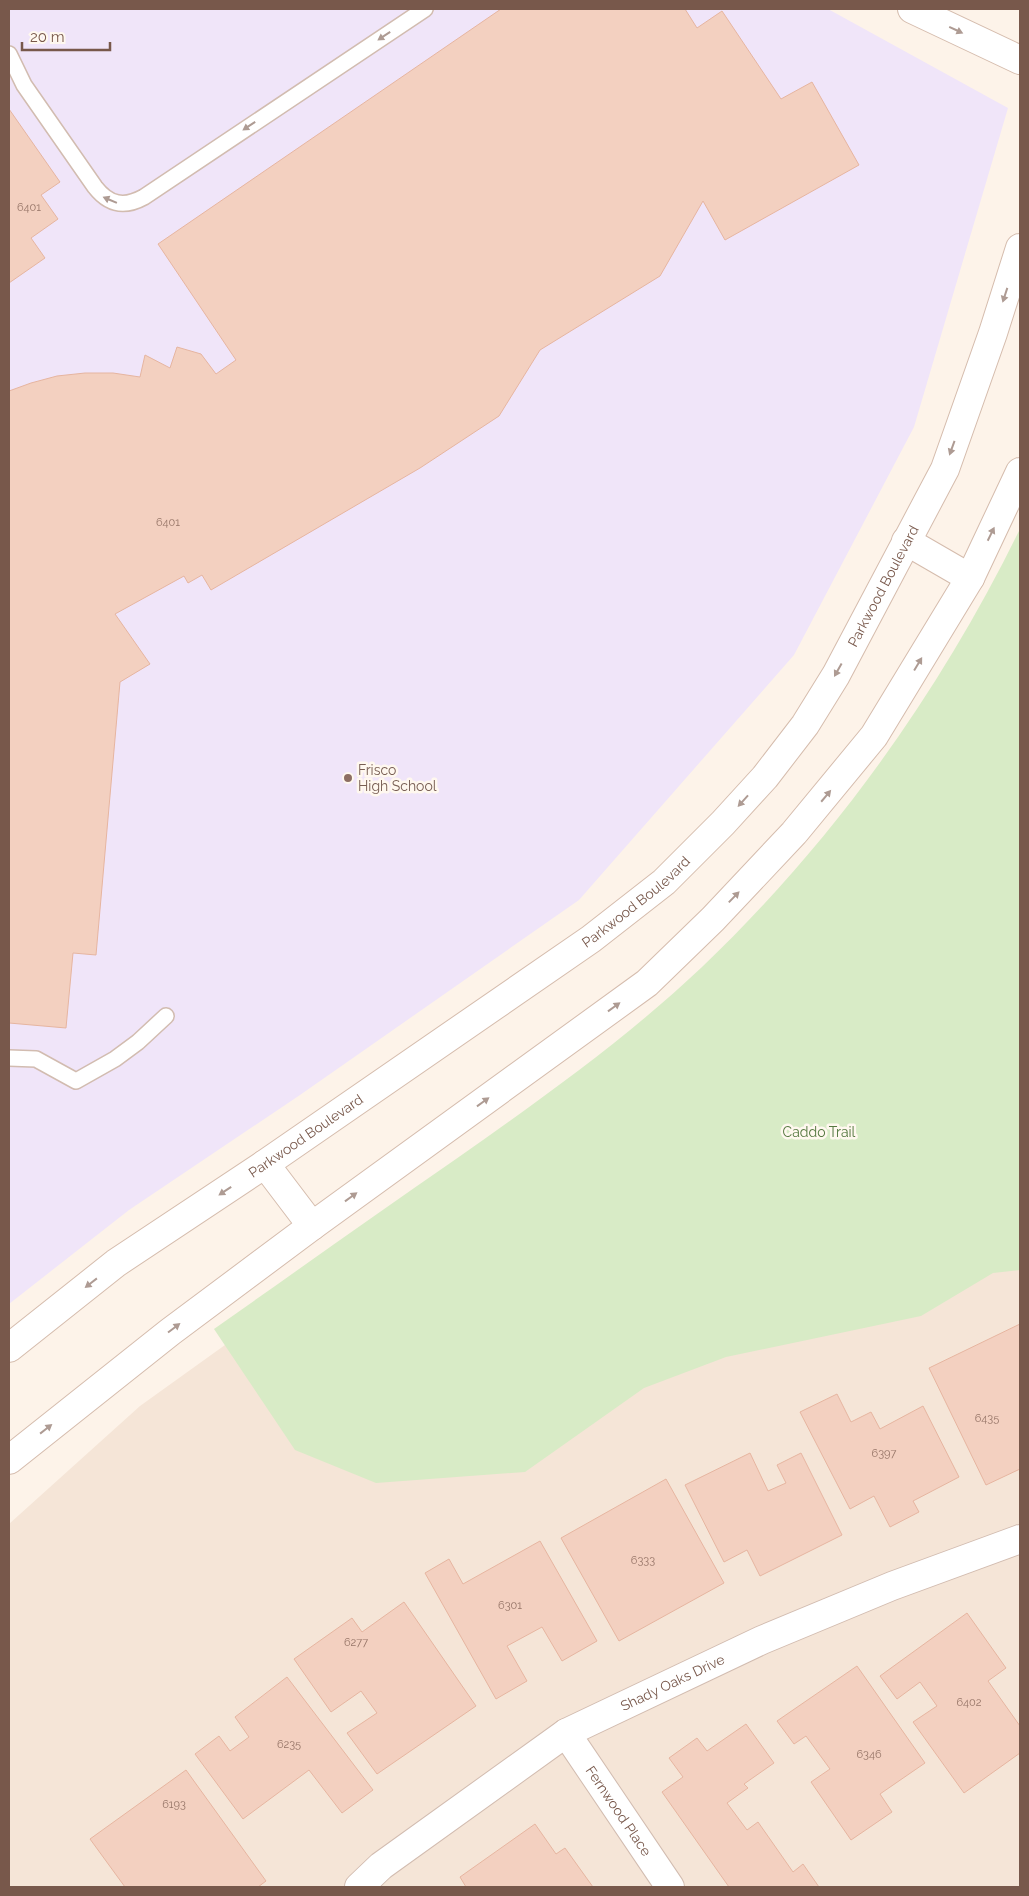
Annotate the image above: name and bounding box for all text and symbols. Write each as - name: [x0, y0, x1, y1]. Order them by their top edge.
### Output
- scale bar: [22, 20, 110, 52]
- one-way arrow: [949, 26, 963, 34]
- text: 20 m: [30, 28, 65, 46]
- one-way arrow: [377, 31, 391, 41]
- one-way arrow: [242, 121, 256, 131]
- one-way arrow: [103, 195, 117, 203]
- house number: 6401: [17, 201, 41, 214]
- one-way arrow: [1001, 287, 1009, 302]
- one-way arrow: [948, 441, 956, 456]
- house number: 6401: [156, 516, 180, 529]
- street label: Parkwood Boulevard: [844, 523, 922, 649]
- one-way arrow: [988, 527, 996, 541]
- one-way arrow: [914, 657, 923, 670]
- one-way arrow: [834, 663, 842, 678]
- place label: Frisco High School: [358, 762, 437, 794]
- marker: Frisco High School: [342, 772, 354, 784]
- one-way arrow: [820, 790, 831, 803]
- one-way arrow: [737, 795, 749, 807]
- street label: Parkwood Boulevard: [579, 853, 693, 951]
- one-way arrow: [728, 892, 740, 904]
- one-way arrow: [607, 1001, 620, 1012]
- street label: Parkwood Boulevard: [246, 1091, 366, 1181]
- one-way arrow: [476, 1097, 490, 1107]
- park label: Caddo Trail: [783, 1124, 856, 1140]
- one-way arrow: [218, 1186, 231, 1196]
- one-way arrow: [344, 1192, 357, 1203]
- one-way arrow: [85, 1277, 98, 1288]
- one-way arrow: [167, 1323, 180, 1334]
- house number: 6435: [975, 1412, 999, 1425]
- one-way arrow: [40, 1424, 53, 1435]
- house number: 6397: [872, 1447, 896, 1460]
- house number: 6333: [631, 1554, 655, 1567]
- house number: 6301: [498, 1599, 522, 1612]
- house number: 6277: [344, 1636, 368, 1649]
- street label: Shady Oaks Drive: [618, 1651, 727, 1714]
- house number: 6402: [956, 1696, 982, 1709]
- house number: 6235: [277, 1738, 301, 1751]
- house number: 6346: [856, 1748, 882, 1761]
- street label: Fernwood Place: [583, 1763, 655, 1859]
- house number: 6193: [162, 1798, 186, 1811]

